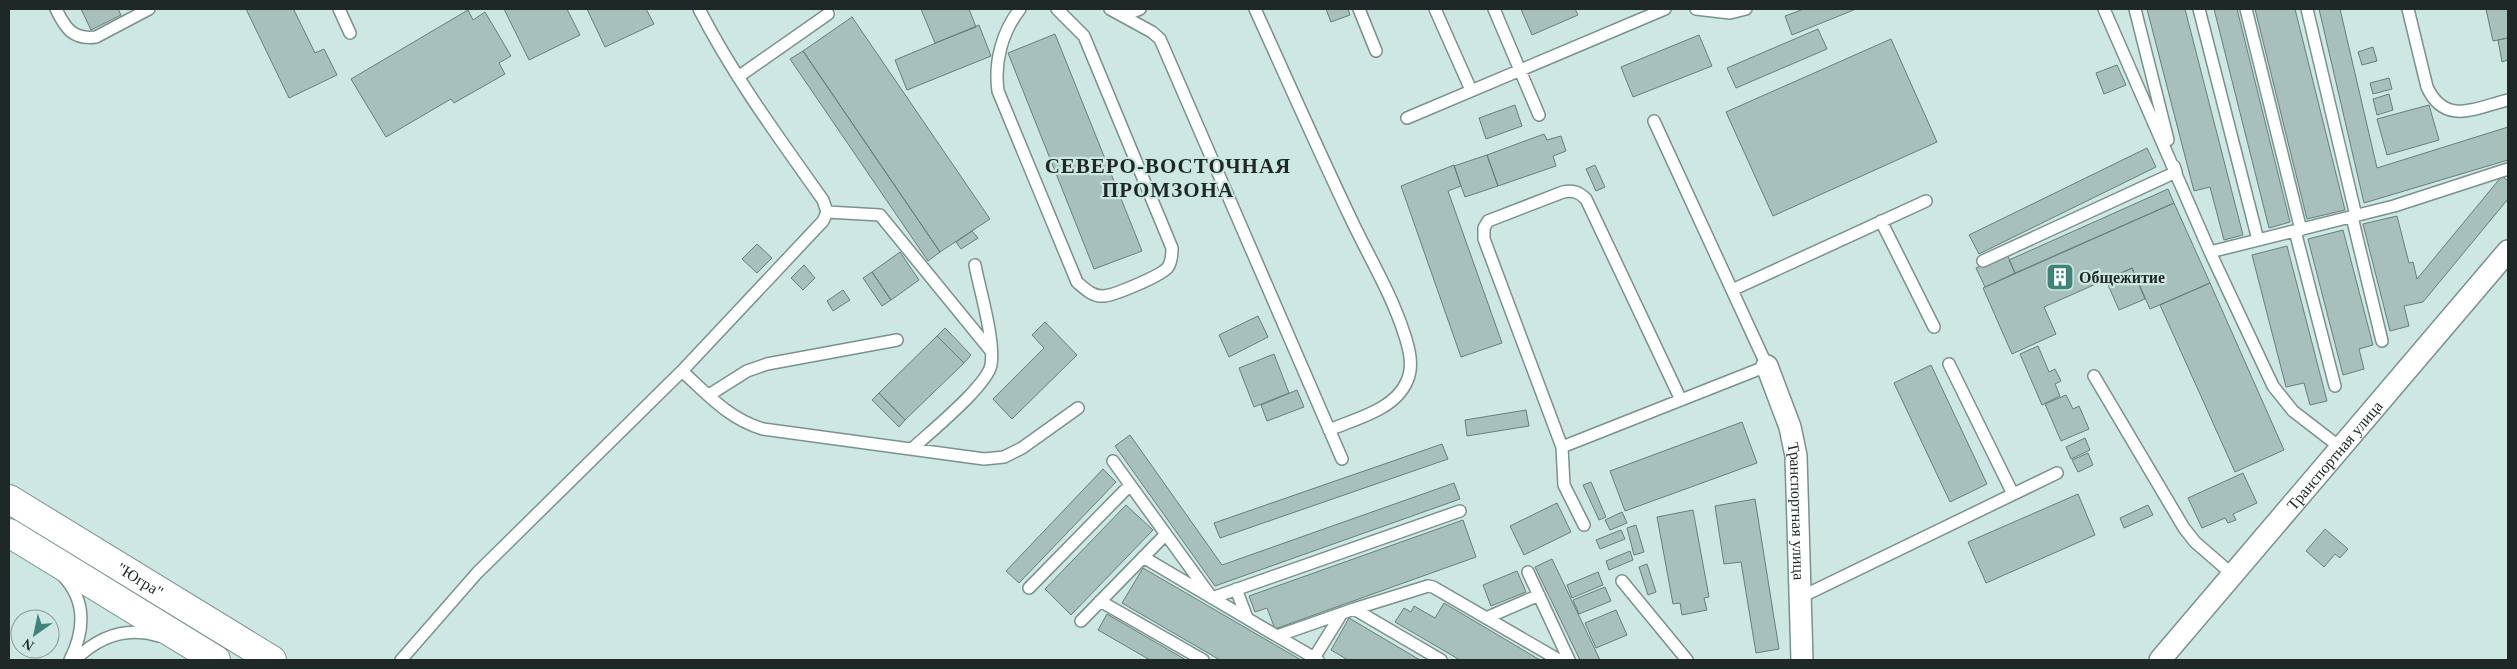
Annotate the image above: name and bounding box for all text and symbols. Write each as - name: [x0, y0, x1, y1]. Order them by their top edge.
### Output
- district label: СЕВЕРО-ВОСТОЧНАЯ ПРОМЗОНА: [1045, 154, 1291, 202]
- building icon: Общежитие: [2045, 262, 2075, 292]
- place label: Общежитие: [2079, 269, 2165, 286]
- street label: Транспортная улица: [2283, 397, 2385, 513]
- street label: Транспортная улица: [1785, 441, 1808, 580]
- street label: "Югра": [114, 559, 167, 600]
- north arrow: [10, 609, 60, 659]
- text: N: [20, 635, 37, 654]

